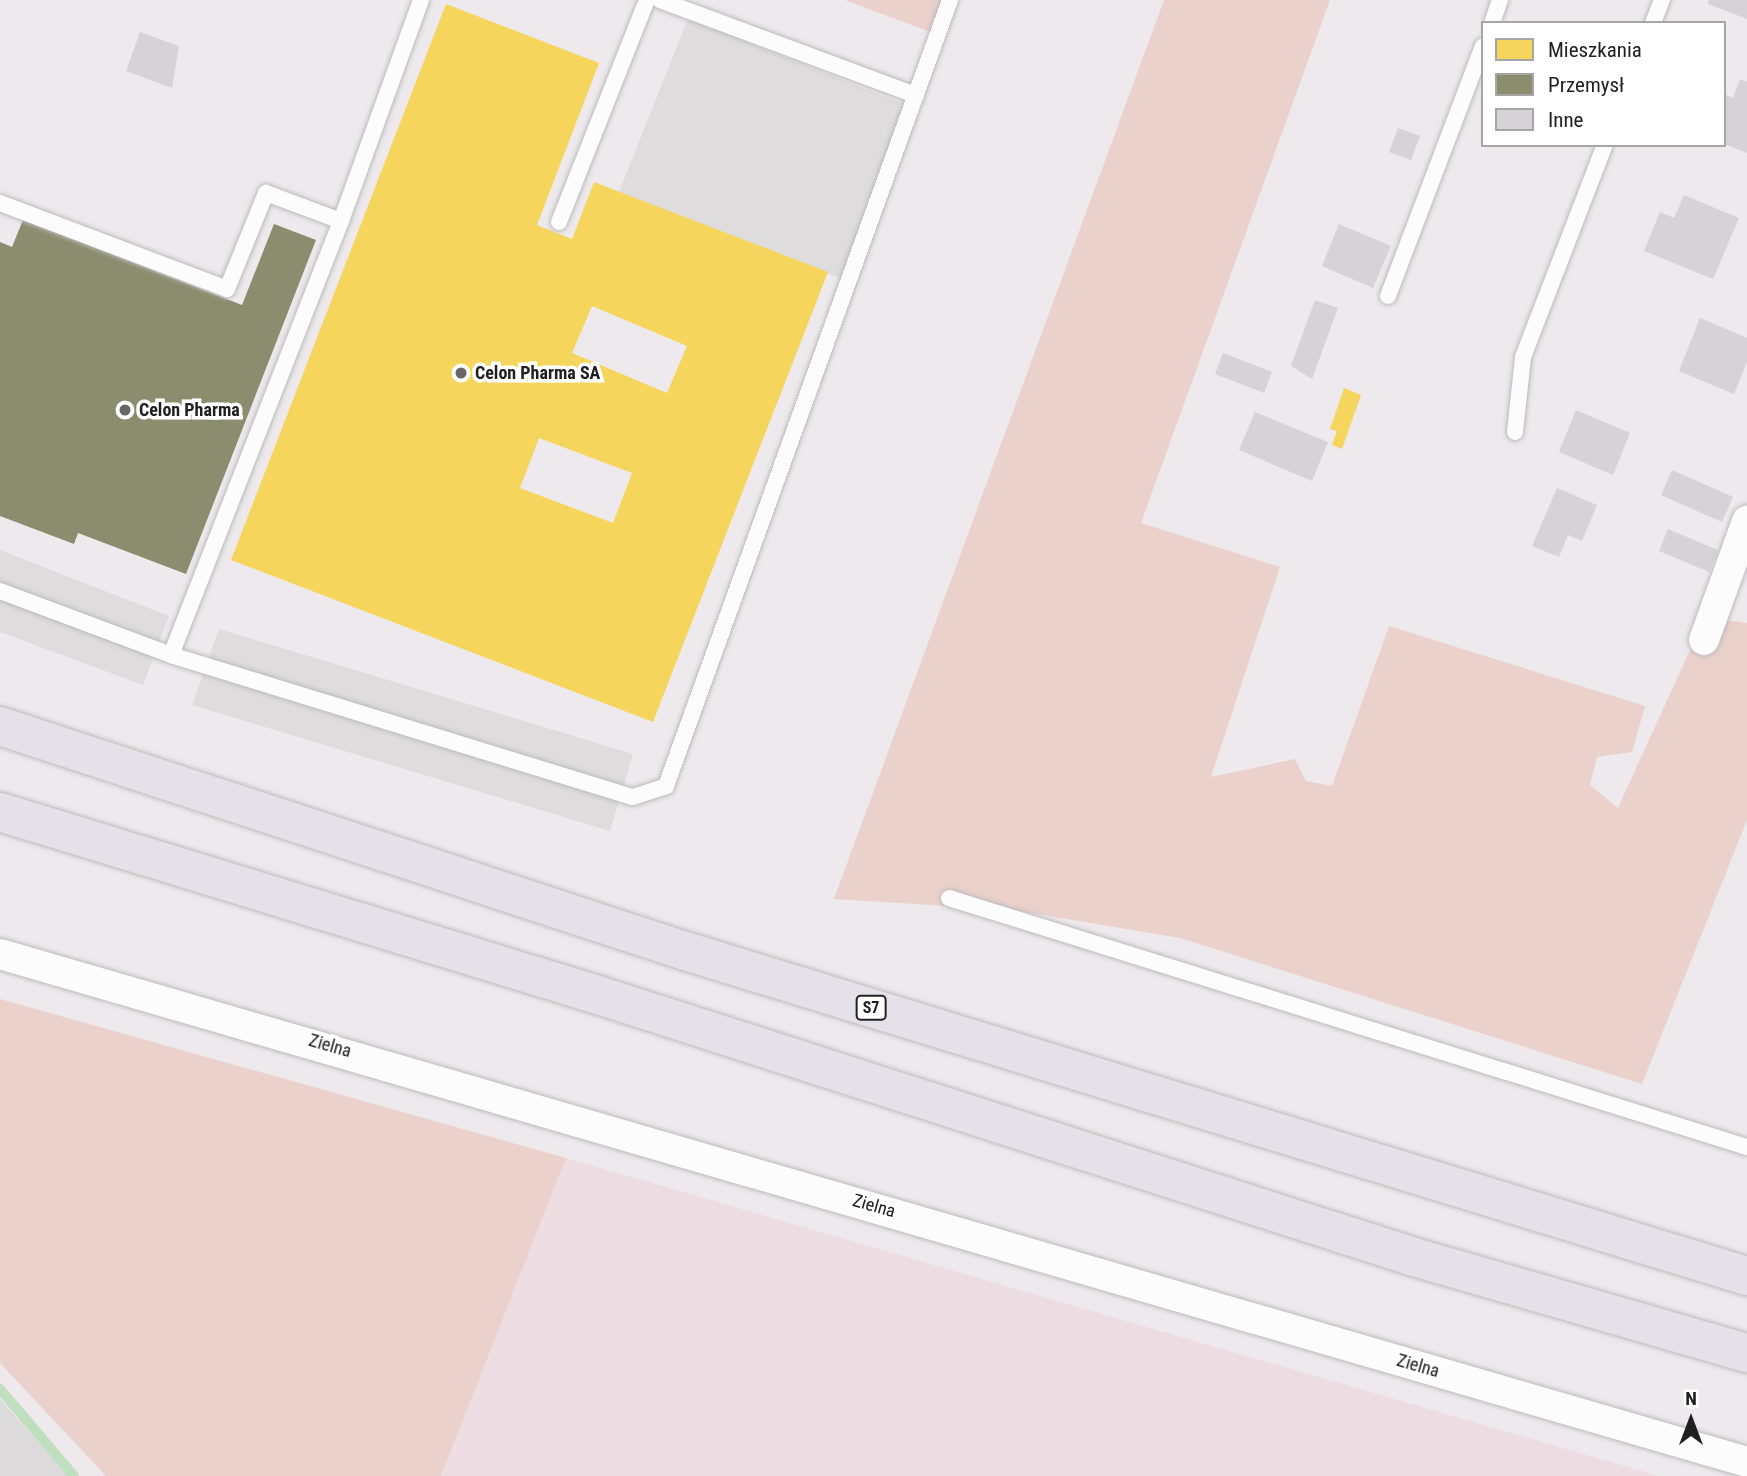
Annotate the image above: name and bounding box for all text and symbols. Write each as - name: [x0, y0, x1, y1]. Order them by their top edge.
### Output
- legend: [1481, 21, 1726, 147]
- text: Mieszkania: [1548, 38, 1642, 62]
- text: Przemysł: [1548, 73, 1624, 97]
- text: Inne: [1548, 108, 1583, 132]
- place label: Celon Pharma SA: [475, 362, 600, 384]
- marker: Celon Pharma SA: [453, 365, 469, 381]
- place label: Celon Pharma: [139, 399, 240, 421]
- marker: Celon Pharma: [117, 402, 133, 418]
- road number: S7: [855, 996, 887, 1020]
- street label: Zielna: [306, 1030, 354, 1062]
- street label: Zielna: [850, 1190, 898, 1222]
- street label: Zielna: [1394, 1350, 1442, 1382]
- north arrow: [1656, 1385, 1726, 1455]
- text: N: [1685, 1387, 1697, 1410]

